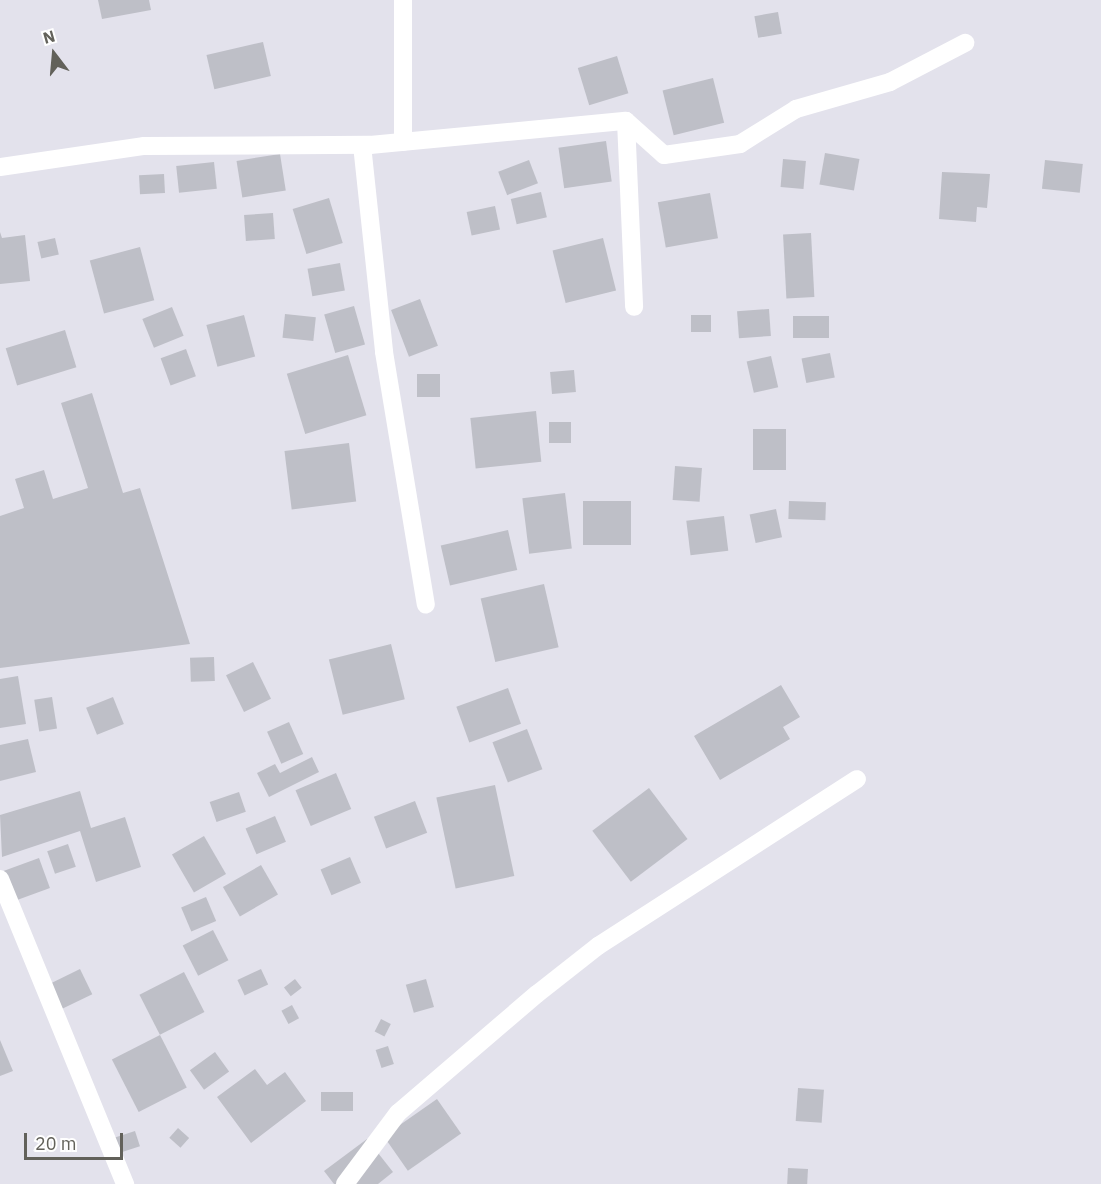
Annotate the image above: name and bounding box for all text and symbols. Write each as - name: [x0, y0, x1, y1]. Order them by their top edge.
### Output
- north arrow: [24, 24, 84, 84]
- text: N: [41, 25, 57, 48]
- scale bar: [27, 1121, 126, 1159]
- text: 20 m: [35, 1132, 77, 1155]

